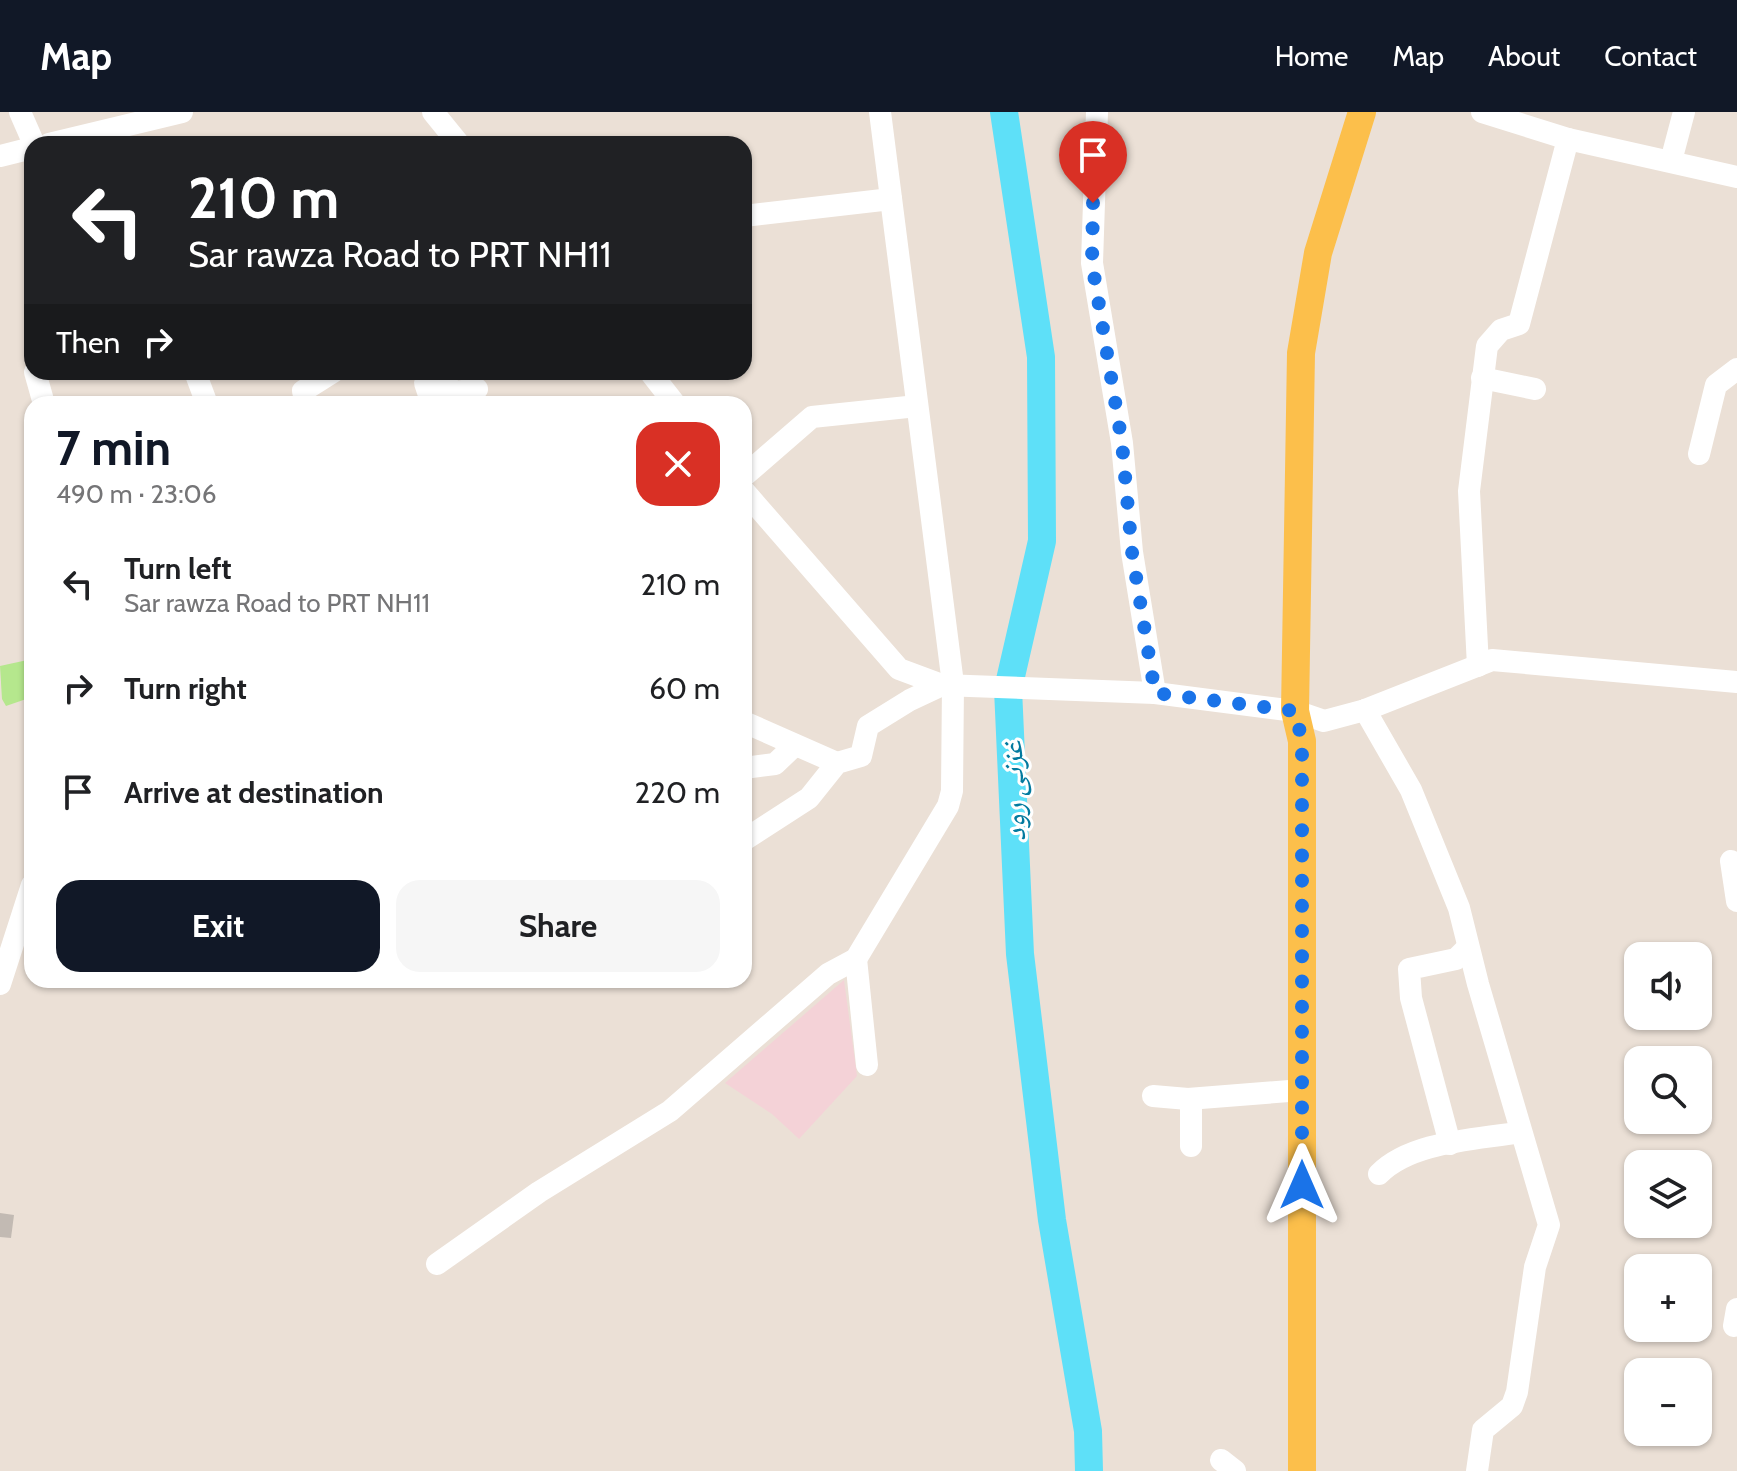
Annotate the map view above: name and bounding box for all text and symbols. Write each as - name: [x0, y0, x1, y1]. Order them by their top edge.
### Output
- text: Map: [40, 33, 112, 80]
- text: Home: [1275, 39, 1348, 73]
- text: Map: [1392, 39, 1444, 73]
- text: About: [1488, 39, 1560, 73]
- text: Contact: [1604, 39, 1697, 73]
- pin: [1059, 121, 1127, 203]
- icon: arrive: [1071, 133, 1115, 177]
- text: 210 m: [188, 164, 339, 232]
- icon: left: [56, 168, 160, 272]
- text: Sar rawza Road to PRT NH11: [188, 232, 612, 276]
- icon: right: [136, 320, 180, 364]
- text: Then: [56, 324, 120, 361]
- text: 7 min: [56, 419, 171, 477]
- button: close: [636, 422, 720, 506]
- text: 490 m · 23:06: [56, 478, 217, 510]
- text: Turn left: [124, 550, 232, 587]
- icon: left: [56, 562, 100, 606]
- text: 210 m: [640, 566, 720, 603]
- text: Sar rawza Road to PRT NH11: [124, 587, 430, 619]
- icon: right: [56, 666, 100, 710]
- text: Turn right: [124, 670, 247, 707]
- text: 60 m: [649, 670, 720, 707]
- water label: غزنی رود: [993, 739, 1033, 842]
- icon: arrive: [56, 770, 100, 814]
- text: Arrive at destination: [124, 774, 384, 811]
- text: 220 m: [635, 774, 720, 811]
- button: Exit: [56, 880, 380, 972]
- button: Share: [396, 880, 720, 972]
- map controls: [1624, 942, 1712, 1446]
- button: sound: [1624, 942, 1712, 1030]
- button: search: [1624, 1046, 1712, 1134]
- position arrow: [1260, 1143, 1344, 1227]
- button: layers: [1624, 1150, 1712, 1238]
- button: +: [1624, 1254, 1712, 1342]
- button: −: [1624, 1358, 1712, 1446]

